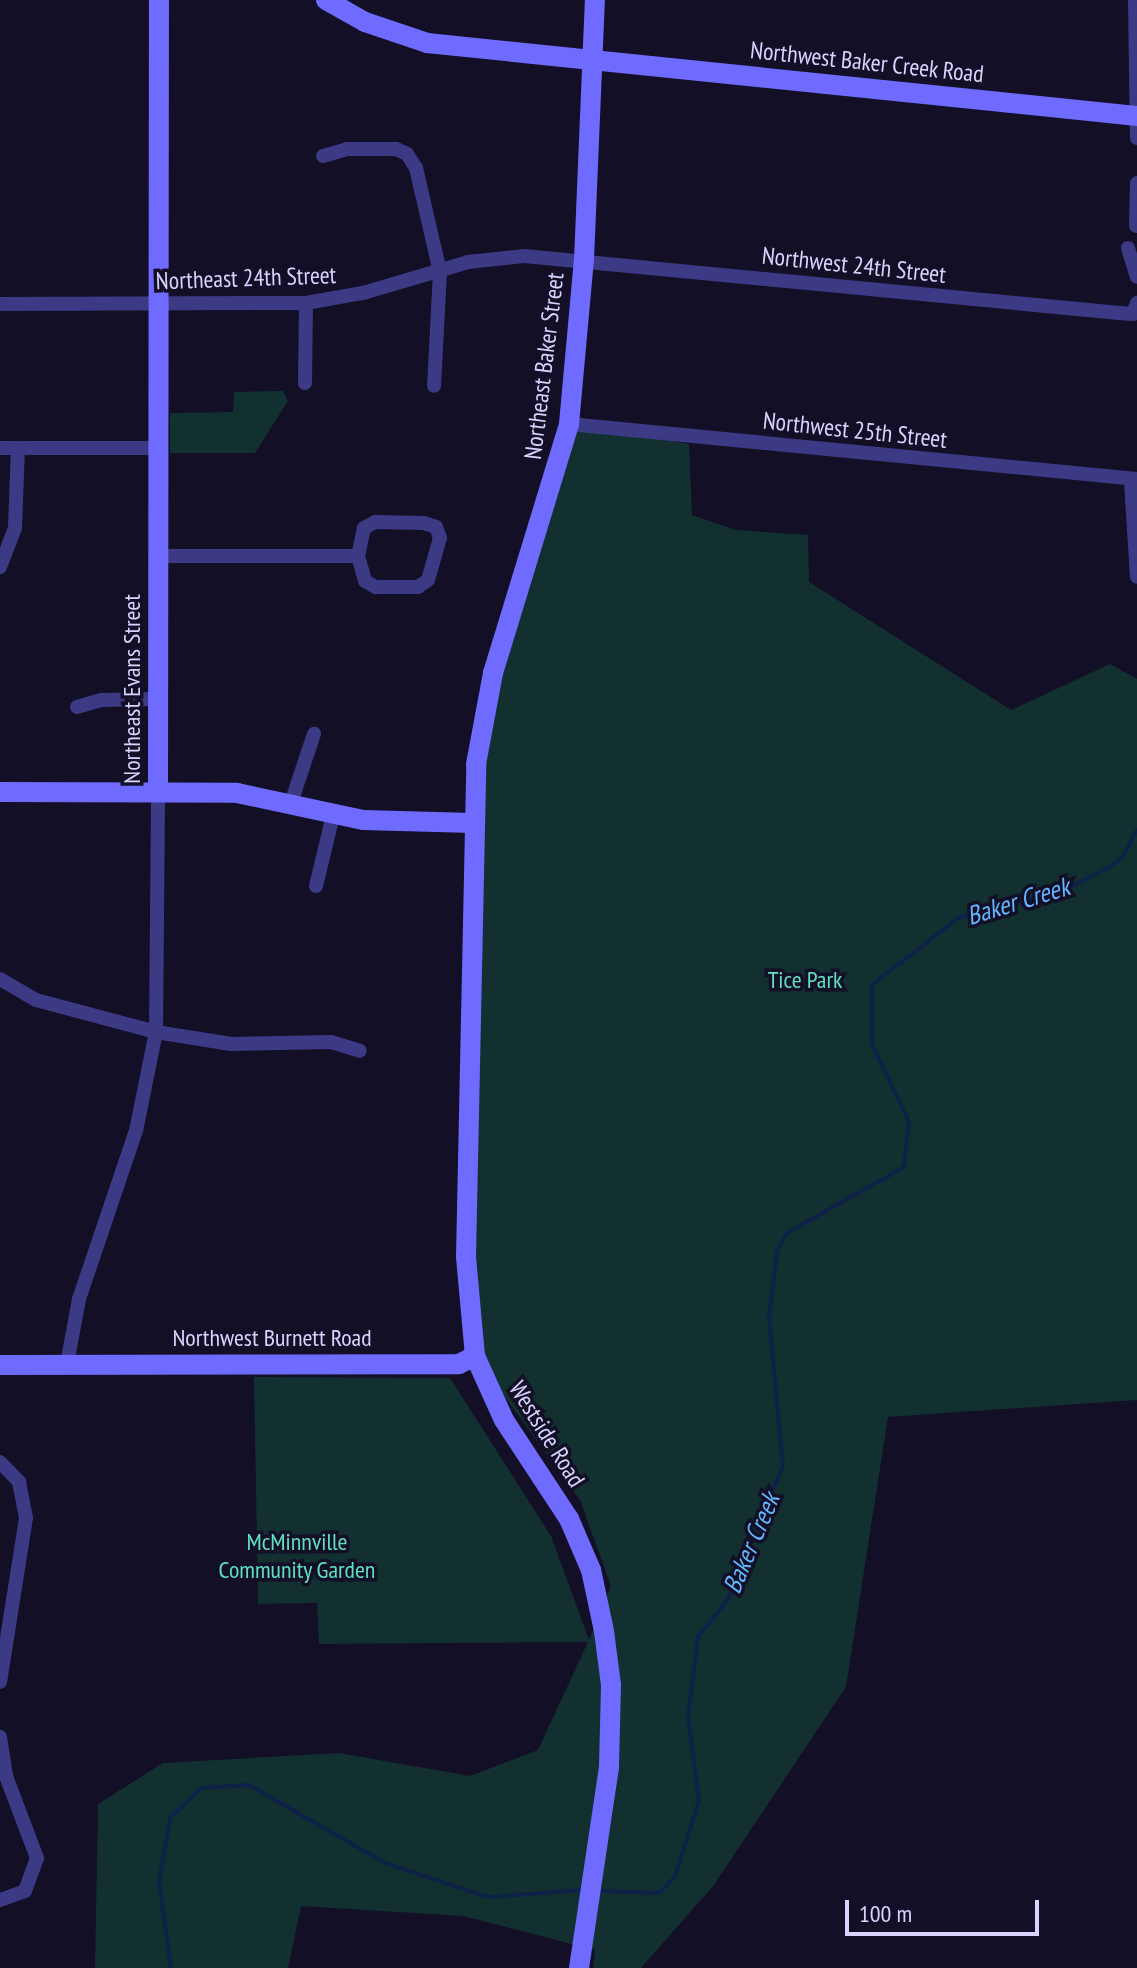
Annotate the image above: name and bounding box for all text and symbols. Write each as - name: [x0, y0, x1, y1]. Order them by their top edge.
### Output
- street label: Northwest Baker Creek Road: [749, 35, 985, 89]
- street label: Northwest 24th Street: [761, 241, 947, 289]
- street label: Northeast 24th Street: [155, 260, 337, 296]
- street label: Northeast Baker Street: [518, 271, 570, 461]
- street label: Northwest 25th Street: [762, 406, 948, 454]
- street label: Northeast Evans Street: [118, 594, 146, 784]
- water label: Baker Creek: [963, 871, 1073, 931]
- park label: Tice Park: [768, 966, 842, 994]
- street label: Northwest Burnett Road: [172, 1324, 372, 1352]
- street label: Westside Road: [503, 1376, 591, 1492]
- water label: Baker Creek: [716, 1488, 786, 1598]
- park label: McMinnville Community Garden: [218, 1528, 376, 1584]
- scale bar: [849, 1884, 1043, 1934]
- text: 100 m: [859, 1898, 912, 1929]

